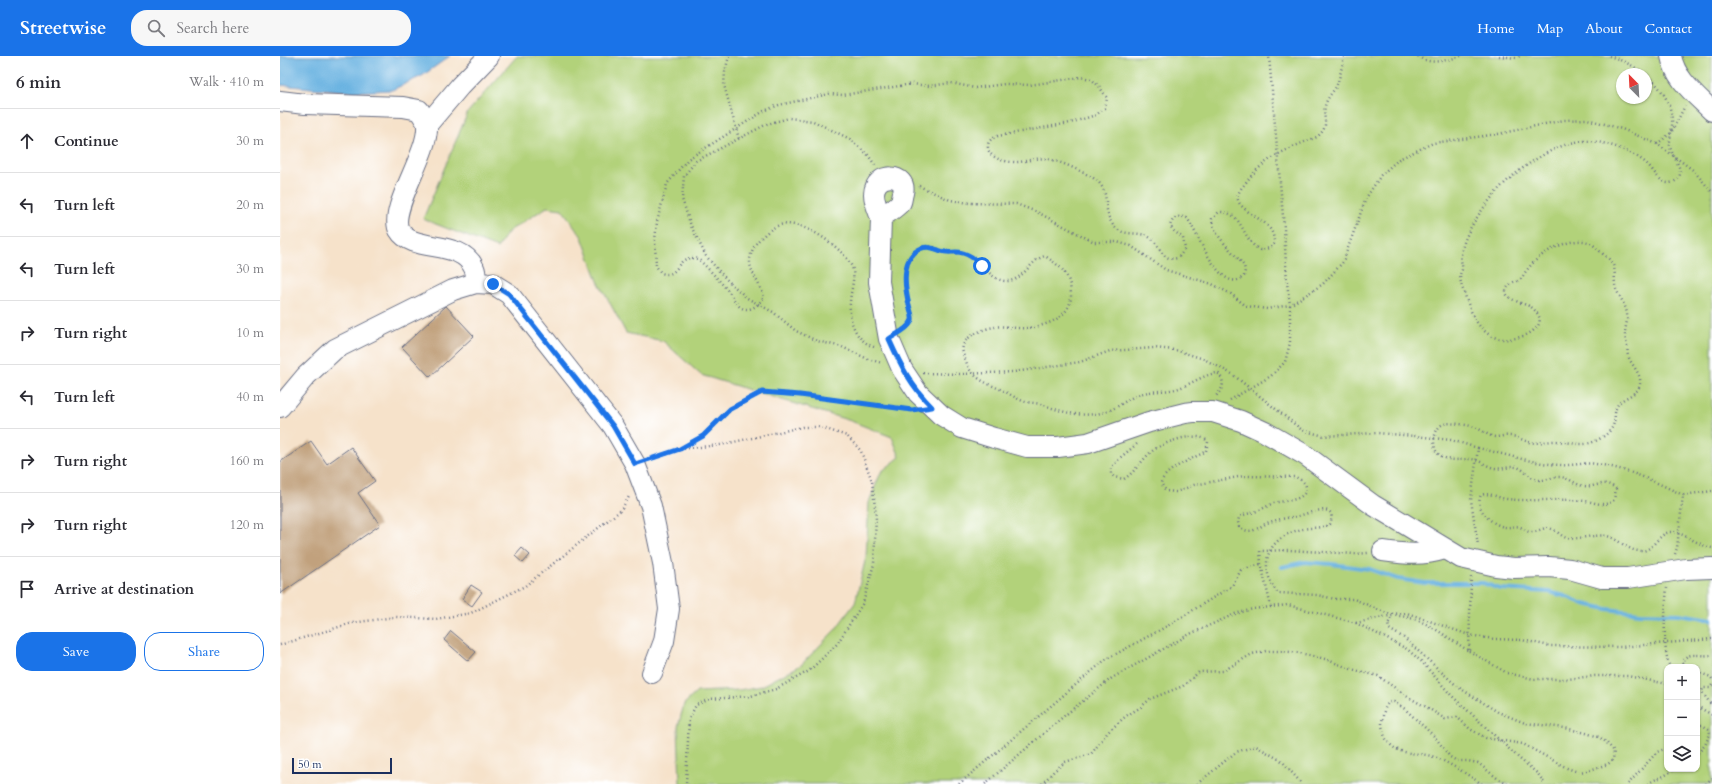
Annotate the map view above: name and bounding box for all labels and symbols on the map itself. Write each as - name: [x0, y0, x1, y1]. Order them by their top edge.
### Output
- north arrow: [1616, 68, 1652, 104]
- route start: [973, 257, 991, 275]
- route end: [484, 275, 502, 293]
- scale bar: [292, 756, 392, 775]

